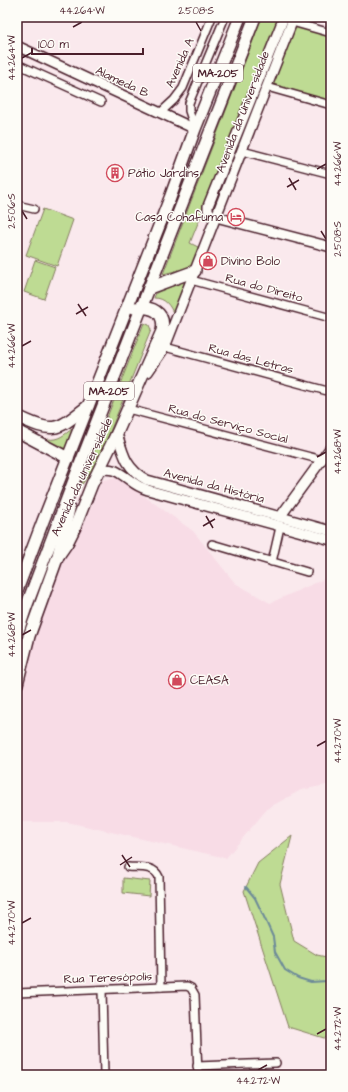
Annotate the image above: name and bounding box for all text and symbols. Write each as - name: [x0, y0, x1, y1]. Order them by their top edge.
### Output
- text: 44.264°W: [59, 4, 105, 18]
- text: 2.508°S: [178, 4, 214, 18]
- scale bar: [32, 30, 143, 56]
- text: 44.264°W: [5, 35, 19, 81]
- street label: Avenida A: [161, 35, 199, 91]
- text: 100 m: [38, 36, 69, 53]
- street label: Avenida da Universidade: [212, 48, 274, 175]
- street label: Alameda B: [93, 62, 152, 102]
- road number: MA-205: [193, 64, 243, 82]
- text: 44.266°W: [331, 141, 345, 186]
- building icon: Pátio Jardins: [105, 163, 125, 183]
- place label: Pátio Jardins: [128, 165, 199, 182]
- text: 2.506°S: [5, 193, 19, 229]
- hotel icon: Casa Cohafuma: [226, 207, 246, 227]
- place label: Casa Cohafuma: [136, 209, 223, 226]
- text: 2.508°S: [331, 221, 345, 257]
- shop icon: Divino Bolo: [198, 251, 218, 271]
- place label: Divino Bolo: [221, 253, 280, 270]
- street label: Rua do Direito: [223, 270, 305, 307]
- text: 44.266°W: [5, 323, 19, 368]
- street label: Rua das Letras: [207, 340, 295, 378]
- road number: MA-205: [84, 382, 134, 400]
- street label: Rua do Serviço Social: [166, 400, 290, 448]
- street label: Avenida da Universidade: [47, 415, 117, 539]
- text: 44.268°W: [331, 429, 345, 475]
- street label: Avenida da História: [162, 464, 266, 508]
- text: 44.268°W: [5, 612, 19, 658]
- shop icon: CEASA: [167, 670, 187, 690]
- place label: CEASA: [190, 672, 229, 689]
- text: 44.270°W: [331, 718, 345, 763]
- text: 44.270°W: [5, 900, 19, 945]
- street label: Rua Teresópolis: [63, 968, 153, 988]
- text: 44.272°W: [331, 1006, 345, 1051]
- text: 44.272°W: [236, 1074, 281, 1088]

